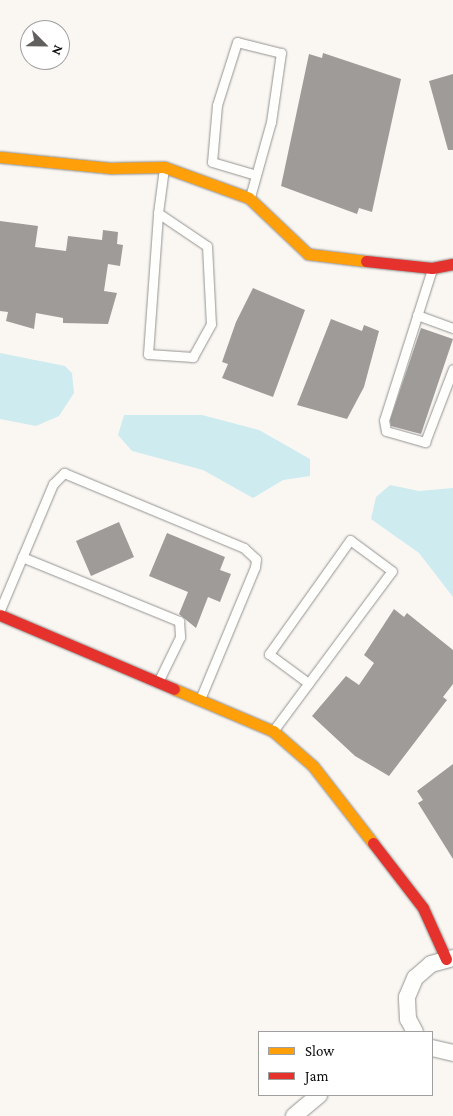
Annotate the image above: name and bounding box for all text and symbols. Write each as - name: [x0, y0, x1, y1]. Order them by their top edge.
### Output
- north arrow: [20, 20, 70, 70]
- text: N: [49, 43, 67, 58]
- legend: [258, 1031, 433, 1096]
- text: Slow: [305, 1043, 334, 1059]
- text: Jam: [305, 1068, 328, 1084]

